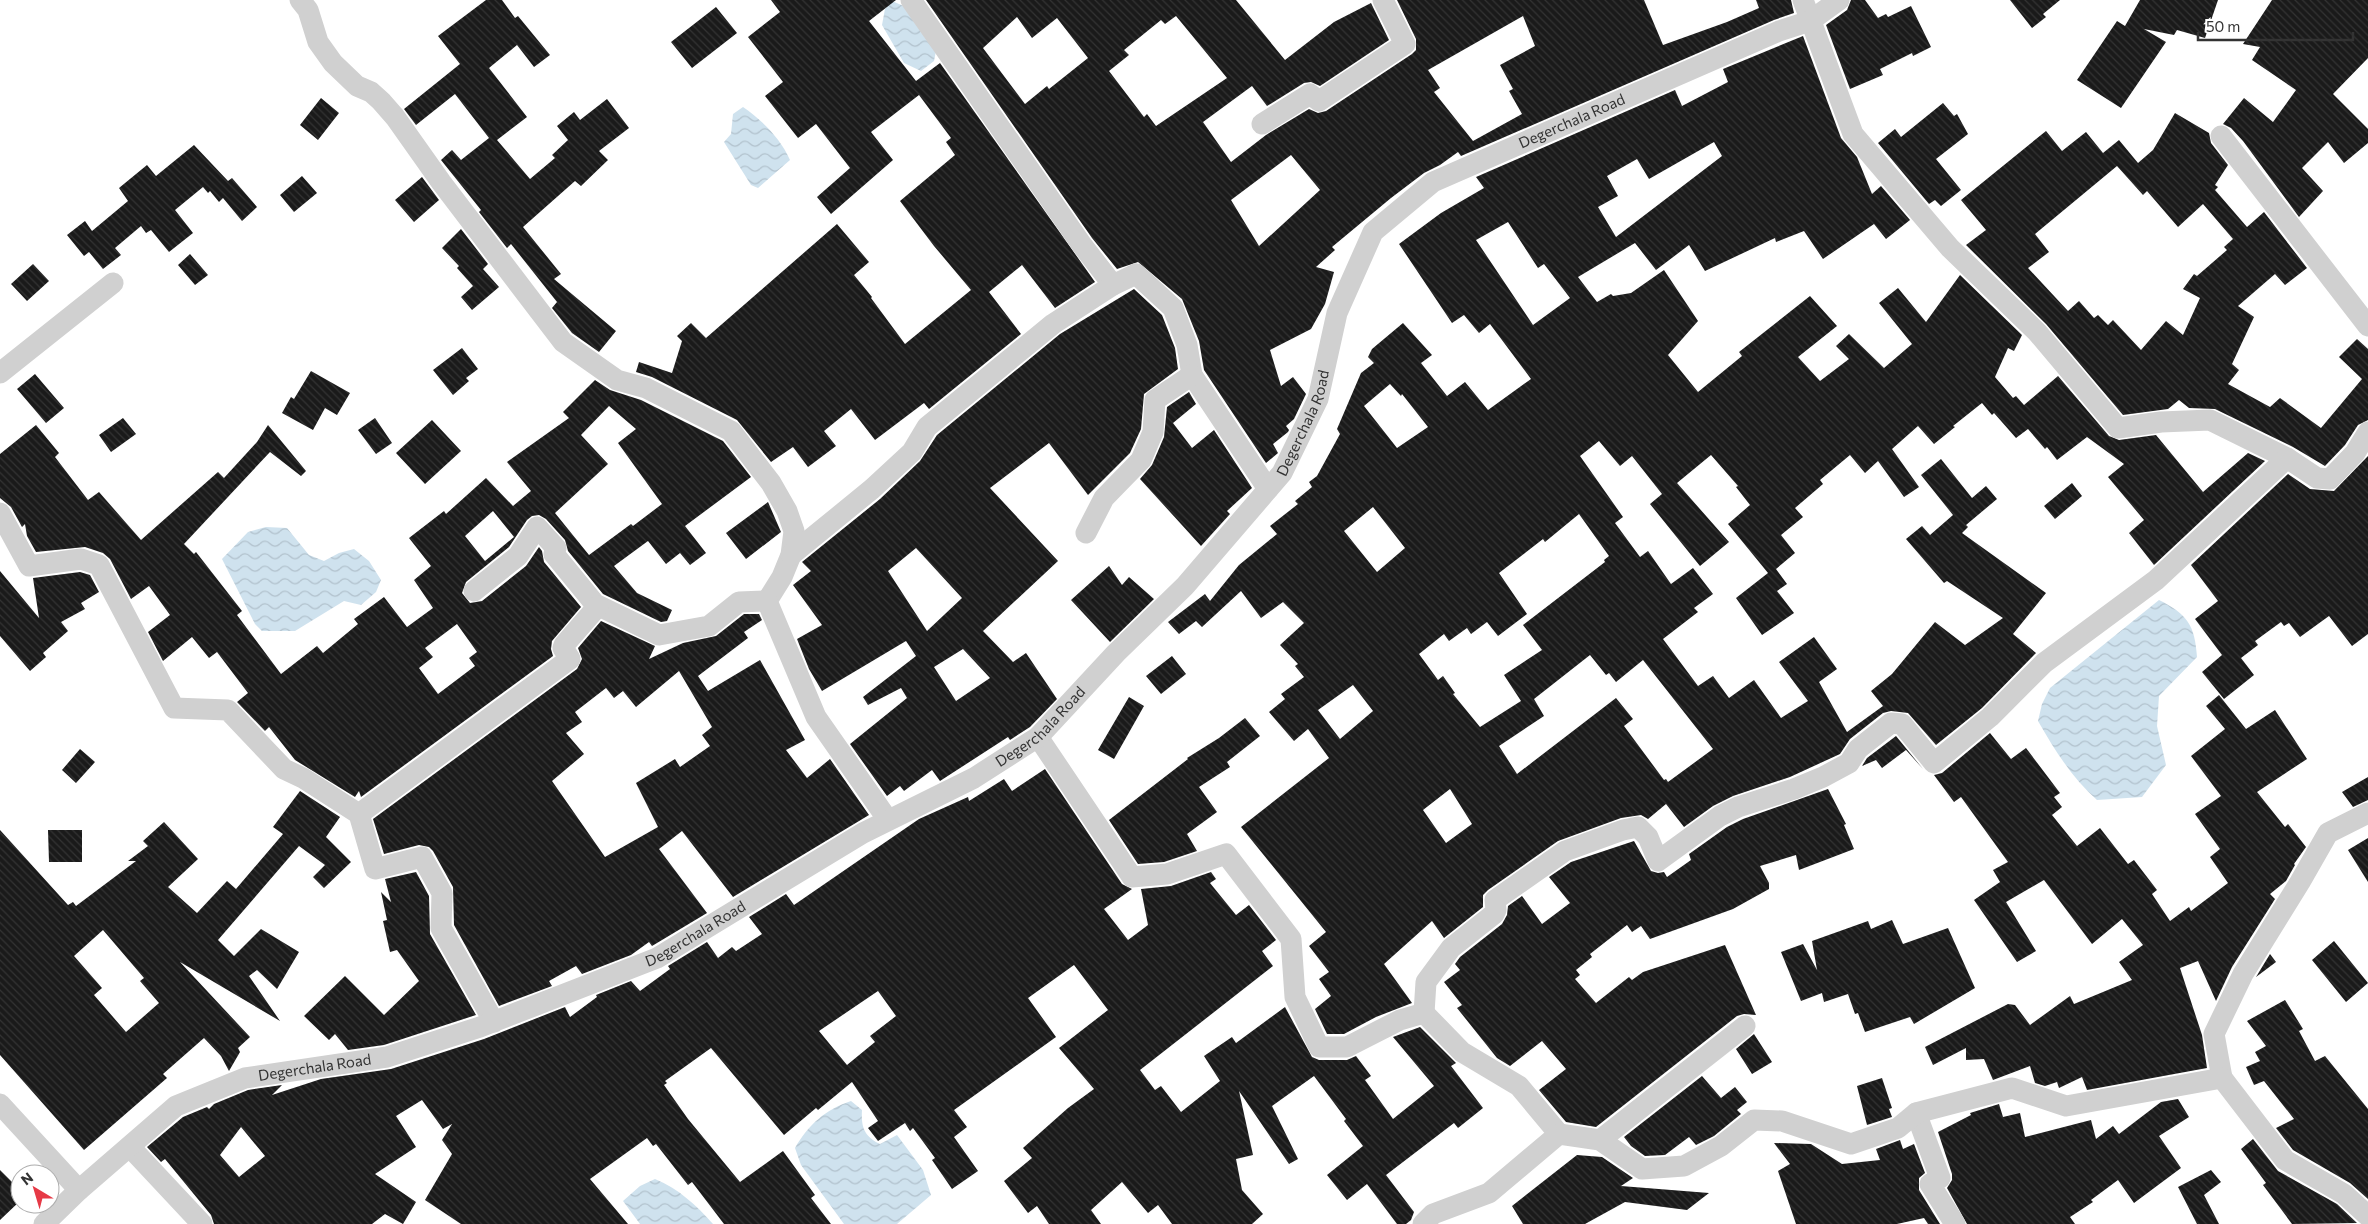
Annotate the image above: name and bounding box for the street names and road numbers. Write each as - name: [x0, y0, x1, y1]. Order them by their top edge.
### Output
- street label: Degerchala Road: [1516, 89, 1627, 152]
- street label: Degerchala Road: [1272, 368, 1332, 479]
- street label: Degerchala Road: [992, 682, 1088, 770]
- street label: Degerchala Road: [642, 896, 749, 970]
- street label: Degerchala Road: [257, 1049, 372, 1084]

